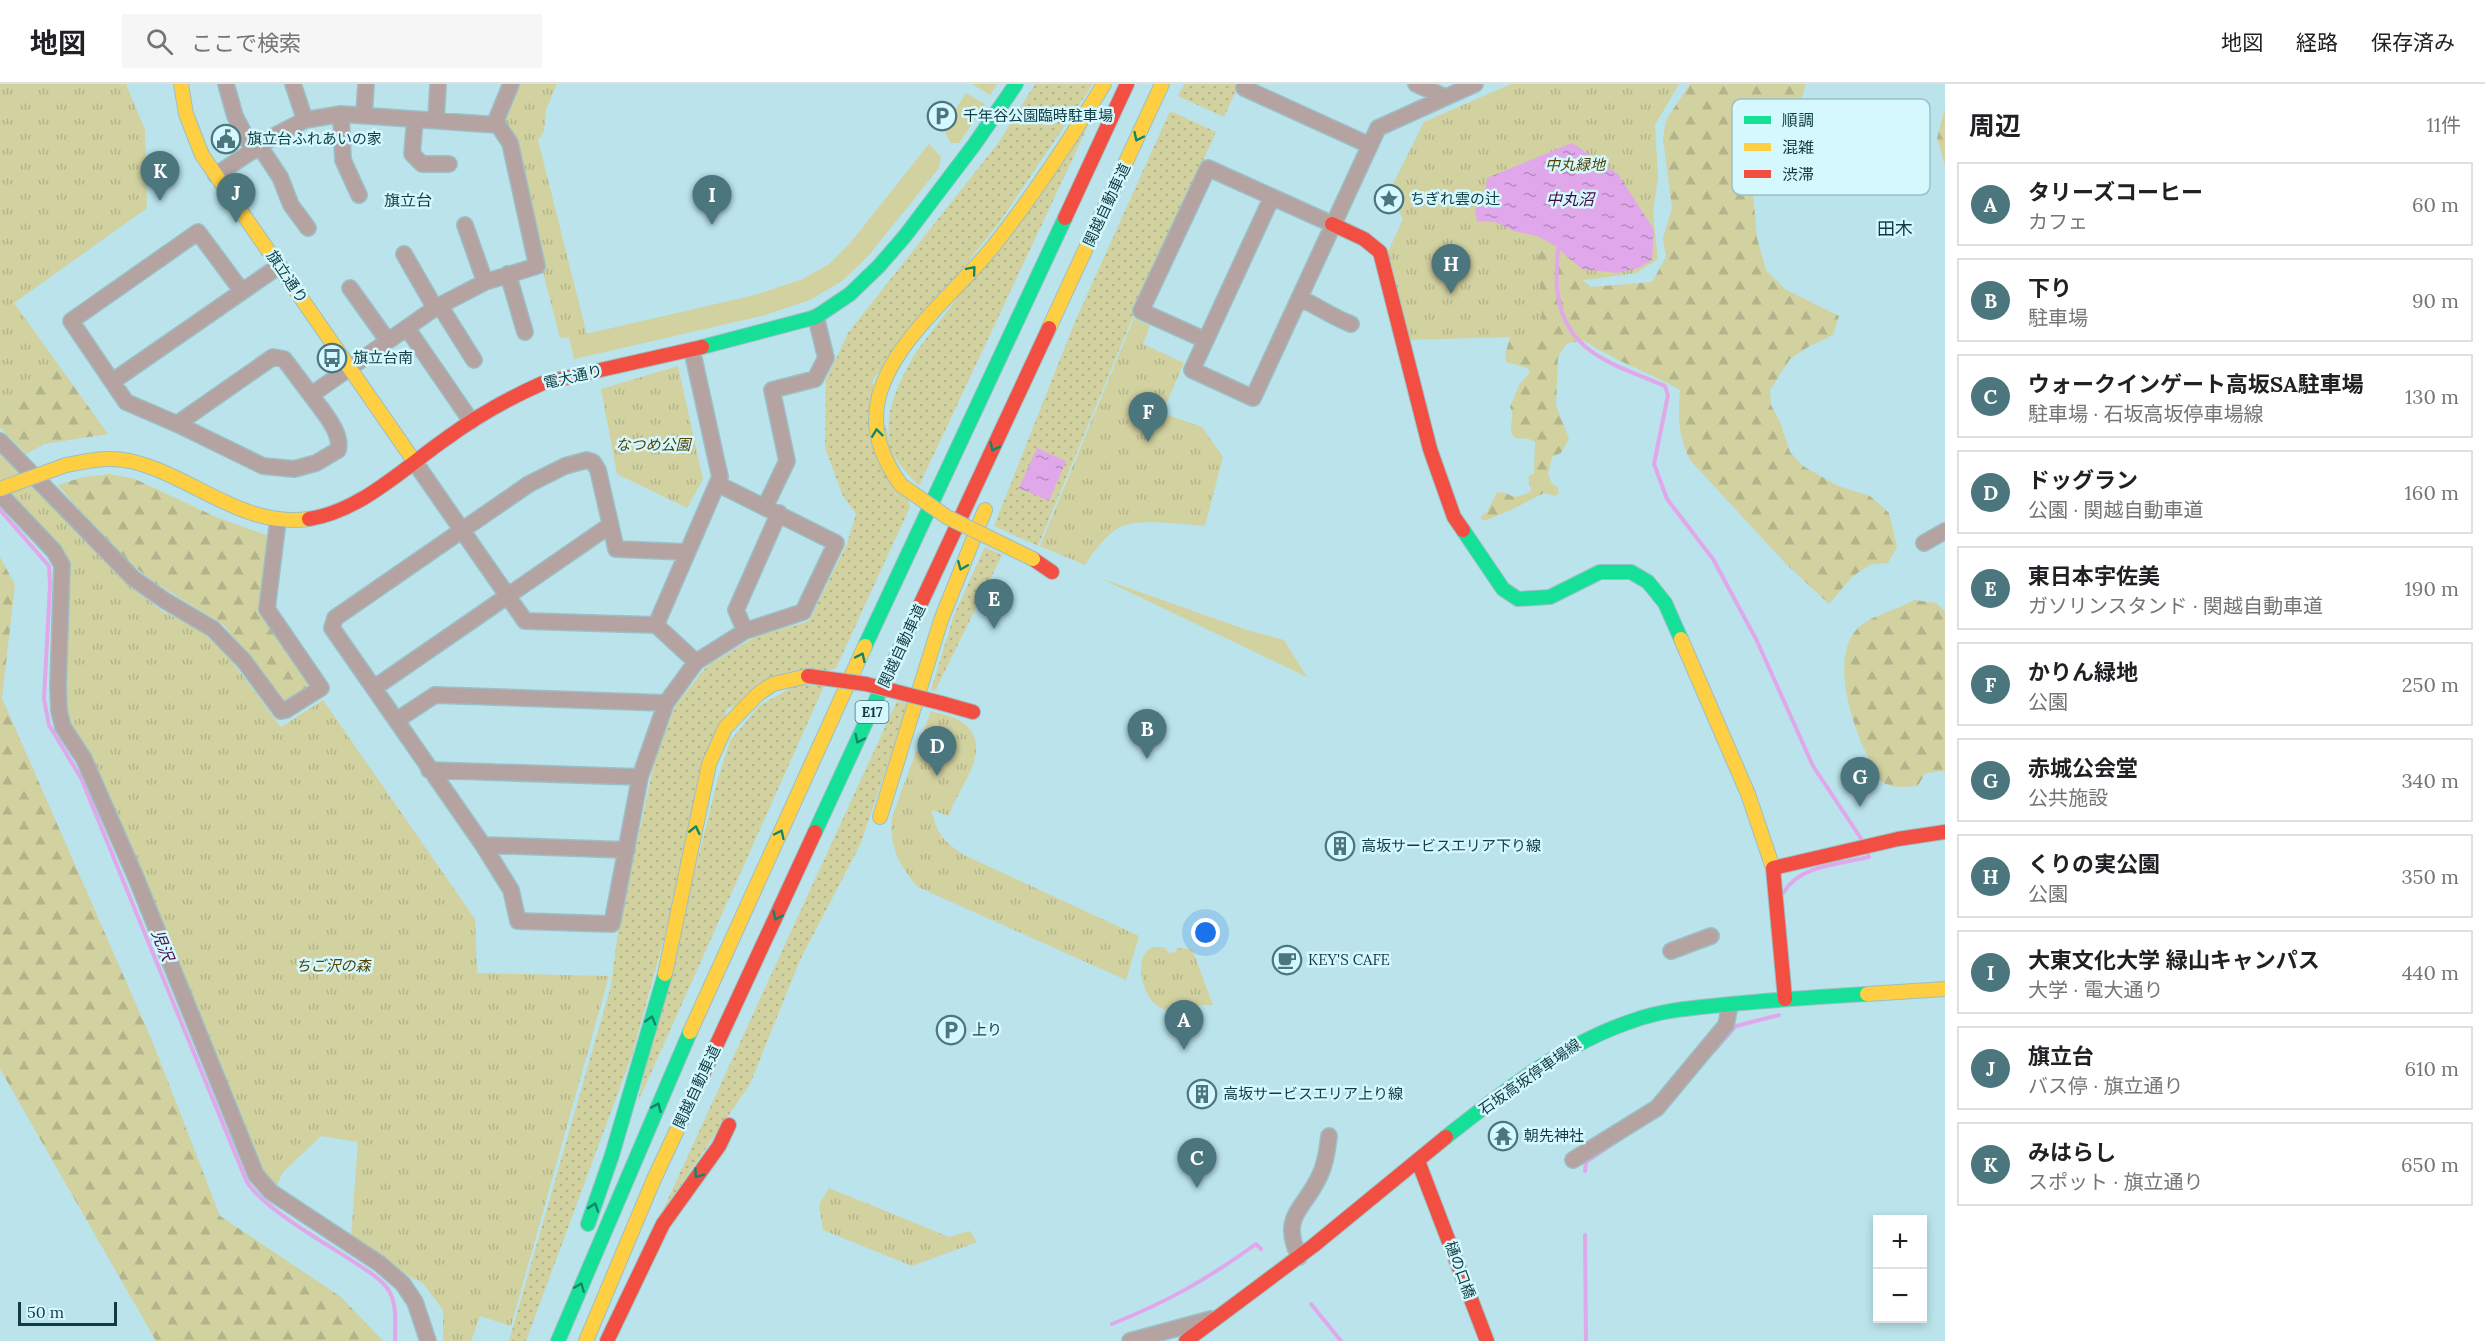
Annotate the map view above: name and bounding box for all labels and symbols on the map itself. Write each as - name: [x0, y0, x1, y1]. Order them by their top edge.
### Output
- legend: [1732, 99, 1930, 195]
- parking icon: 千年谷公園臨時駐車場: [926, 100, 958, 132]
- place label: 千年谷公園臨時駐車場: [963, 106, 1113, 125]
- text: 順調: [1782, 110, 1814, 130]
- public building icon: 旗立台ふれあいの家: [210, 123, 242, 155]
- place label: 旗立台ふれあいの家: [247, 129, 382, 148]
- one-way arrow: [1133, 131, 1145, 142]
- text: 混雑: [1782, 137, 1814, 157]
- pin: K: [140, 152, 180, 201]
- park label: 中丸緑地: [1545, 155, 1607, 174]
- street label: 関越自動車道: [1079, 160, 1134, 250]
- text: 渋滞: [1782, 164, 1814, 184]
- pin: J: [216, 174, 256, 223]
- pin: I: [692, 176, 732, 225]
- place icon: ちぎれ雲の辻: [1373, 183, 1405, 215]
- place label: ちぎれ雲の辻: [1410, 189, 1500, 208]
- water label: 中丸沼: [1546, 189, 1596, 209]
- district label: 旗立台: [384, 190, 432, 210]
- district label: 田木: [1877, 217, 1913, 240]
- pin: H: [1432, 244, 1470, 294]
- street label: 旗立通り: [263, 247, 312, 307]
- one-way arrow: [965, 266, 976, 277]
- bus stop icon: 旗立台南: [316, 342, 348, 374]
- place label: 旗立台南: [353, 348, 413, 367]
- street label: 電大通り: [542, 361, 604, 393]
- pin: F: [1128, 392, 1168, 442]
- one-way arrow: [872, 428, 884, 438]
- park label: なつめ公園: [615, 435, 692, 454]
- one-way arrow: [990, 441, 1002, 452]
- one-way arrow: [957, 560, 969, 571]
- pin: E: [974, 580, 1014, 629]
- street label: 関越自動車道: [874, 601, 929, 691]
- one-way arrow: [854, 652, 866, 663]
- road number: E17: [856, 701, 888, 723]
- pin: B: [1128, 710, 1166, 759]
- pin: D: [918, 726, 956, 776]
- one-way arrow: [855, 732, 867, 743]
- pin: G: [1840, 758, 1880, 807]
- one-way arrow: [687, 825, 700, 835]
- one-way arrow: [773, 829, 785, 840]
- building icon: 高坂サービスエリア下り線: [1324, 830, 1356, 862]
- place label: 高坂サービスエリア下り線: [1361, 836, 1541, 855]
- one-way arrow: [773, 909, 785, 920]
- your location: [1191, 918, 1220, 947]
- water label: 児沢: [148, 926, 179, 965]
- cafe icon: KEY'S CAFE: [1271, 944, 1303, 976]
- place label: KEY'S CAFE: [1308, 950, 1390, 969]
- park label: ちご沢の森: [295, 956, 372, 975]
- pin: A: [1164, 1000, 1204, 1050]
- parking icon: 上り: [935, 1014, 967, 1046]
- one-way arrow: [644, 1015, 656, 1026]
- place label: 上り: [972, 1020, 1002, 1039]
- street label: 石坂高坂停車場線: [1475, 1034, 1584, 1119]
- street label: 関越自動車道: [669, 1042, 724, 1132]
- building icon: 高坂サービスエリア上り線: [1186, 1078, 1218, 1110]
- place label: 高坂サービスエリア上り線: [1223, 1084, 1403, 1103]
- one-way arrow: [650, 1103, 662, 1114]
- temple icon: 朝先神社: [1487, 1120, 1519, 1152]
- place label: 朝先神社: [1524, 1126, 1584, 1145]
- pin: C: [1178, 1138, 1216, 1188]
- one-way arrow: [694, 1168, 705, 1179]
- one-way arrow: [586, 1202, 599, 1212]
- street label: 樋の口橋: [1441, 1238, 1480, 1301]
- one-way arrow: [573, 1282, 585, 1293]
- scale bar: [18, 1299, 117, 1326]

